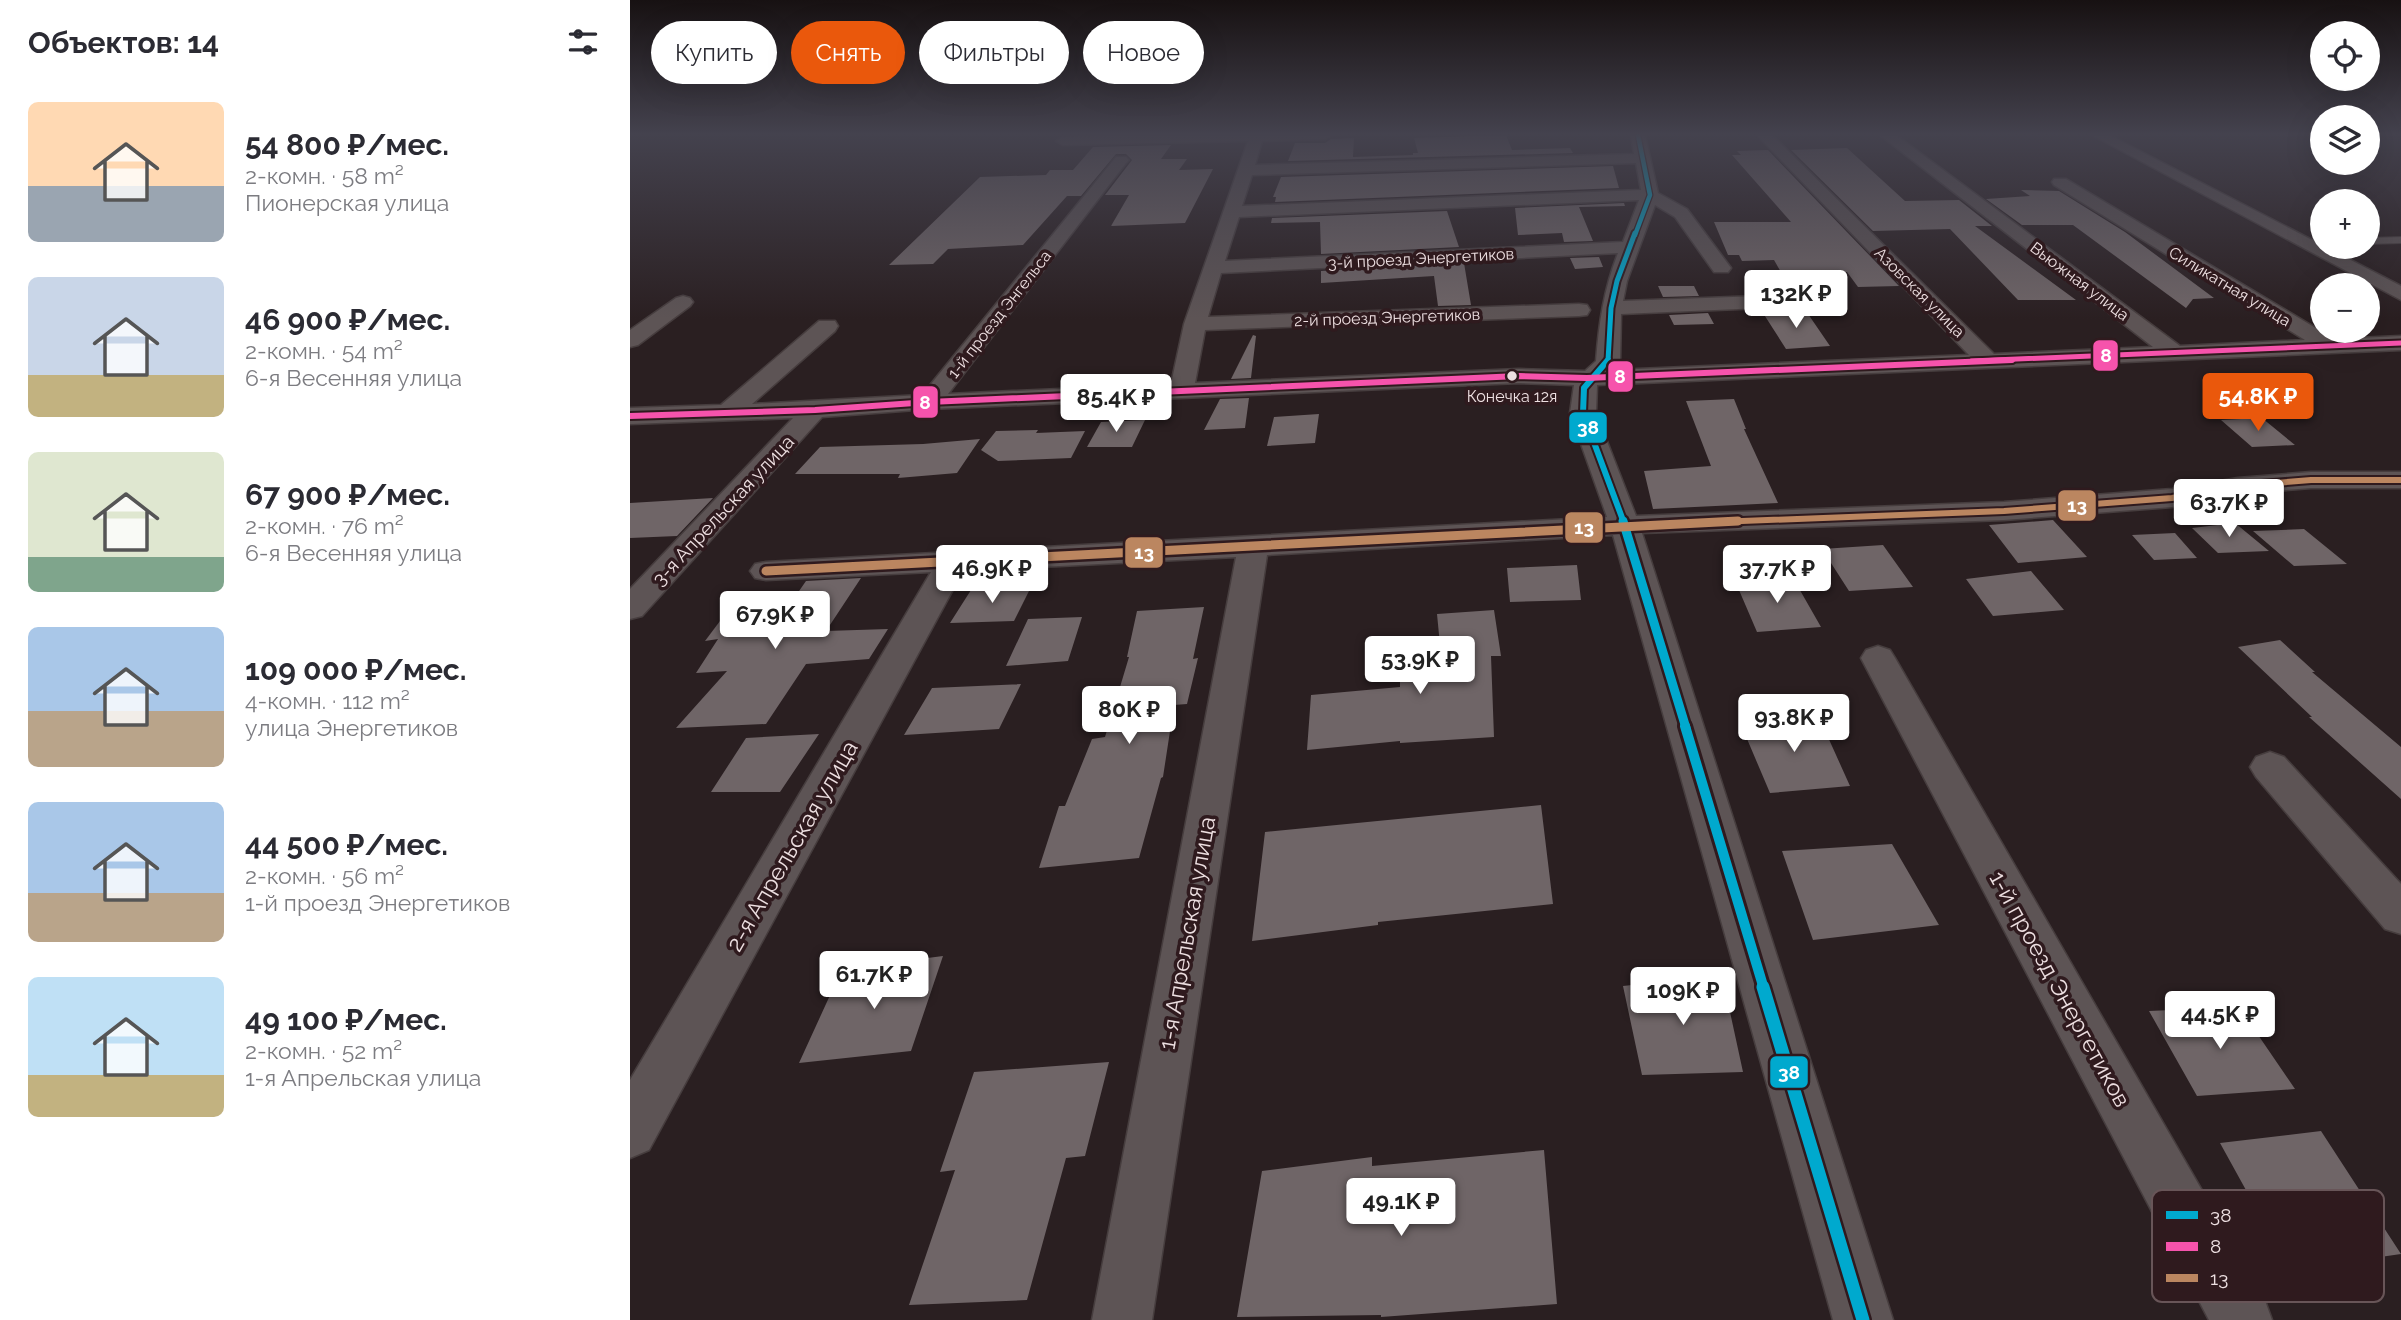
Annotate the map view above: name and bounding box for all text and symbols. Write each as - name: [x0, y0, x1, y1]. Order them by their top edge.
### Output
- chip: Купить: [651, 21, 777, 84]
- chip: Снять: [791, 21, 905, 84]
- chip: Фильтры: [919, 21, 1069, 84]
- chip: Новое: [1083, 21, 1204, 84]
- map controls: [2310, 21, 2380, 343]
- button: locate: [2310, 21, 2380, 91]
- icon: filters: [564, 23, 602, 61]
- text: Объектов: 14: [28, 25, 219, 60]
- button: layers: [2310, 105, 2380, 175]
- text: 54 800 ₽/мес.: [245, 127, 449, 162]
- icon: home: [84, 130, 168, 214]
- text: 2-комн. · 58 m²: [245, 162, 404, 189]
- text: Пионерская улица: [245, 189, 449, 216]
- button: +: [2310, 189, 2380, 259]
- street label: Вьюжная улица: [2027, 238, 2133, 325]
- street label: Азовская улица: [1871, 243, 1969, 341]
- street label: Силикатная улица: [2165, 243, 2294, 330]
- street label: 3-й проезд Энергетиков: [1327, 244, 1515, 273]
- street label: 1-й проезд Энгельса: [944, 247, 1055, 382]
- pin: 132K ₽: [1739, 270, 1853, 330]
- button: −: [2310, 273, 2380, 343]
- text: 132K ₽: [1760, 279, 1832, 306]
- text: 46 900 ₽/мес.: [245, 302, 450, 337]
- icon: home: [84, 305, 168, 389]
- street label: 2-й проезд Энергетиков: [1294, 305, 1480, 330]
- text: 2-комн. · 54 m²: [245, 337, 403, 364]
- line badge: 8: [2092, 339, 2119, 372]
- text: 8: [2100, 344, 2112, 366]
- line badge: 8: [1607, 360, 1634, 393]
- text: 6-я Весенняя улица: [245, 364, 462, 391]
- text: 8: [1614, 365, 1626, 387]
- marker: Конечка 12я: [1505, 369, 1519, 383]
- pin: 85.4K ₽: [1051, 374, 1181, 434]
- pin: 54.8K ₽: [2193, 374, 2323, 433]
- text: 54.8K ₽: [2219, 382, 2297, 409]
- text: 85.4K ₽: [1077, 383, 1155, 410]
- line badge: 8: [912, 385, 939, 419]
- place label: Конечка 12я: [1467, 387, 1557, 406]
- text: 8: [919, 391, 931, 413]
- line badge: 38: [1568, 411, 1608, 444]
- text: 38: [1577, 416, 1599, 438]
- street label: 3-я Апрельская улица: [648, 430, 798, 590]
- text: 67 900 ₽/мес.: [245, 477, 450, 512]
- icon: home: [84, 480, 168, 564]
- pin: 63.7K ₽: [2164, 480, 2294, 539]
- text: 63.7K ₽: [2190, 488, 2268, 515]
- line badge: 13: [2057, 489, 2097, 522]
- text: 13: [2067, 494, 2087, 516]
- line badge: 13: [1564, 511, 1604, 544]
- text: 2-комн. · 76 m²: [245, 512, 404, 539]
- text: 13: [1574, 516, 1594, 538]
- line badge: 13: [1124, 536, 1164, 569]
- text: 6-я Весенняя улица: [245, 539, 462, 566]
- text: 13: [1134, 541, 1154, 563]
- pin: 46.9K ₽: [927, 546, 1057, 605]
- pin: 37.7K ₽: [1712, 546, 1842, 605]
- text: 46.9K ₽: [952, 554, 1032, 581]
- text: 37.7K ₽: [1739, 554, 1815, 581]
- pin: 67.9K ₽: [710, 592, 840, 651]
- text: 67.9K ₽: [736, 600, 814, 627]
- pin: 53.9K ₽: [1355, 636, 1485, 696]
- text: 53.9K ₽: [1381, 645, 1459, 672]
- text: 109 000 ₽/мес.: [245, 652, 467, 687]
- icon: home: [84, 655, 168, 739]
- pin: 80K ₽: [1080, 686, 1178, 746]
- text: 4-комн. · 112 m²: [245, 687, 410, 714]
- pin: 93.8K ₽: [1729, 694, 1859, 754]
- text: 80K ₽: [1098, 695, 1160, 722]
- text: 93.8K ₽: [1754, 703, 1834, 730]
- text: улица Энергетиков: [245, 714, 458, 741]
- street label: 2-я Апрельская улица: [720, 736, 863, 956]
- street label: 1-я Апрельская улица: [1153, 814, 1220, 1052]
- text: 44 500 ₽/мес.: [245, 827, 448, 862]
- icon: home: [84, 830, 168, 914]
- text: 2-комн. · 56 m²: [245, 862, 404, 889]
- street label: 1-й проезд Энергетиков: [1984, 866, 2137, 1111]
- text: 1-й проезд Энергетиков: [245, 889, 510, 916]
- pin: 61.7K ₽: [809, 951, 939, 1011]
- text: 61.7K ₽: [836, 960, 912, 987]
- pin: 109K ₽: [1626, 968, 1740, 1027]
- text: 109K ₽: [1646, 976, 1720, 1003]
- pin: 44.5K ₽: [2155, 992, 2285, 1051]
- text: 44.5K ₽: [2181, 1000, 2259, 1027]
- text: 49 100 ₽/мес.: [245, 1002, 447, 1037]
- icon: home: [84, 1005, 168, 1089]
- text: 2-комн. · 52 m²: [245, 1037, 402, 1064]
- line badge: 38: [1769, 1055, 1809, 1089]
- text: 38: [1778, 1061, 1800, 1083]
- text: 1-я Апрельская улица: [245, 1064, 481, 1091]
- pin: 49.1K ₽: [1336, 1178, 1466, 1238]
- text: 49.1K ₽: [1362, 1187, 1440, 1214]
- legend: [2152, 1190, 2384, 1302]
- text: 38: [2210, 1204, 2231, 1226]
- text: 8: [2210, 1235, 2221, 1257]
- text: 13: [2210, 1267, 2228, 1289]

